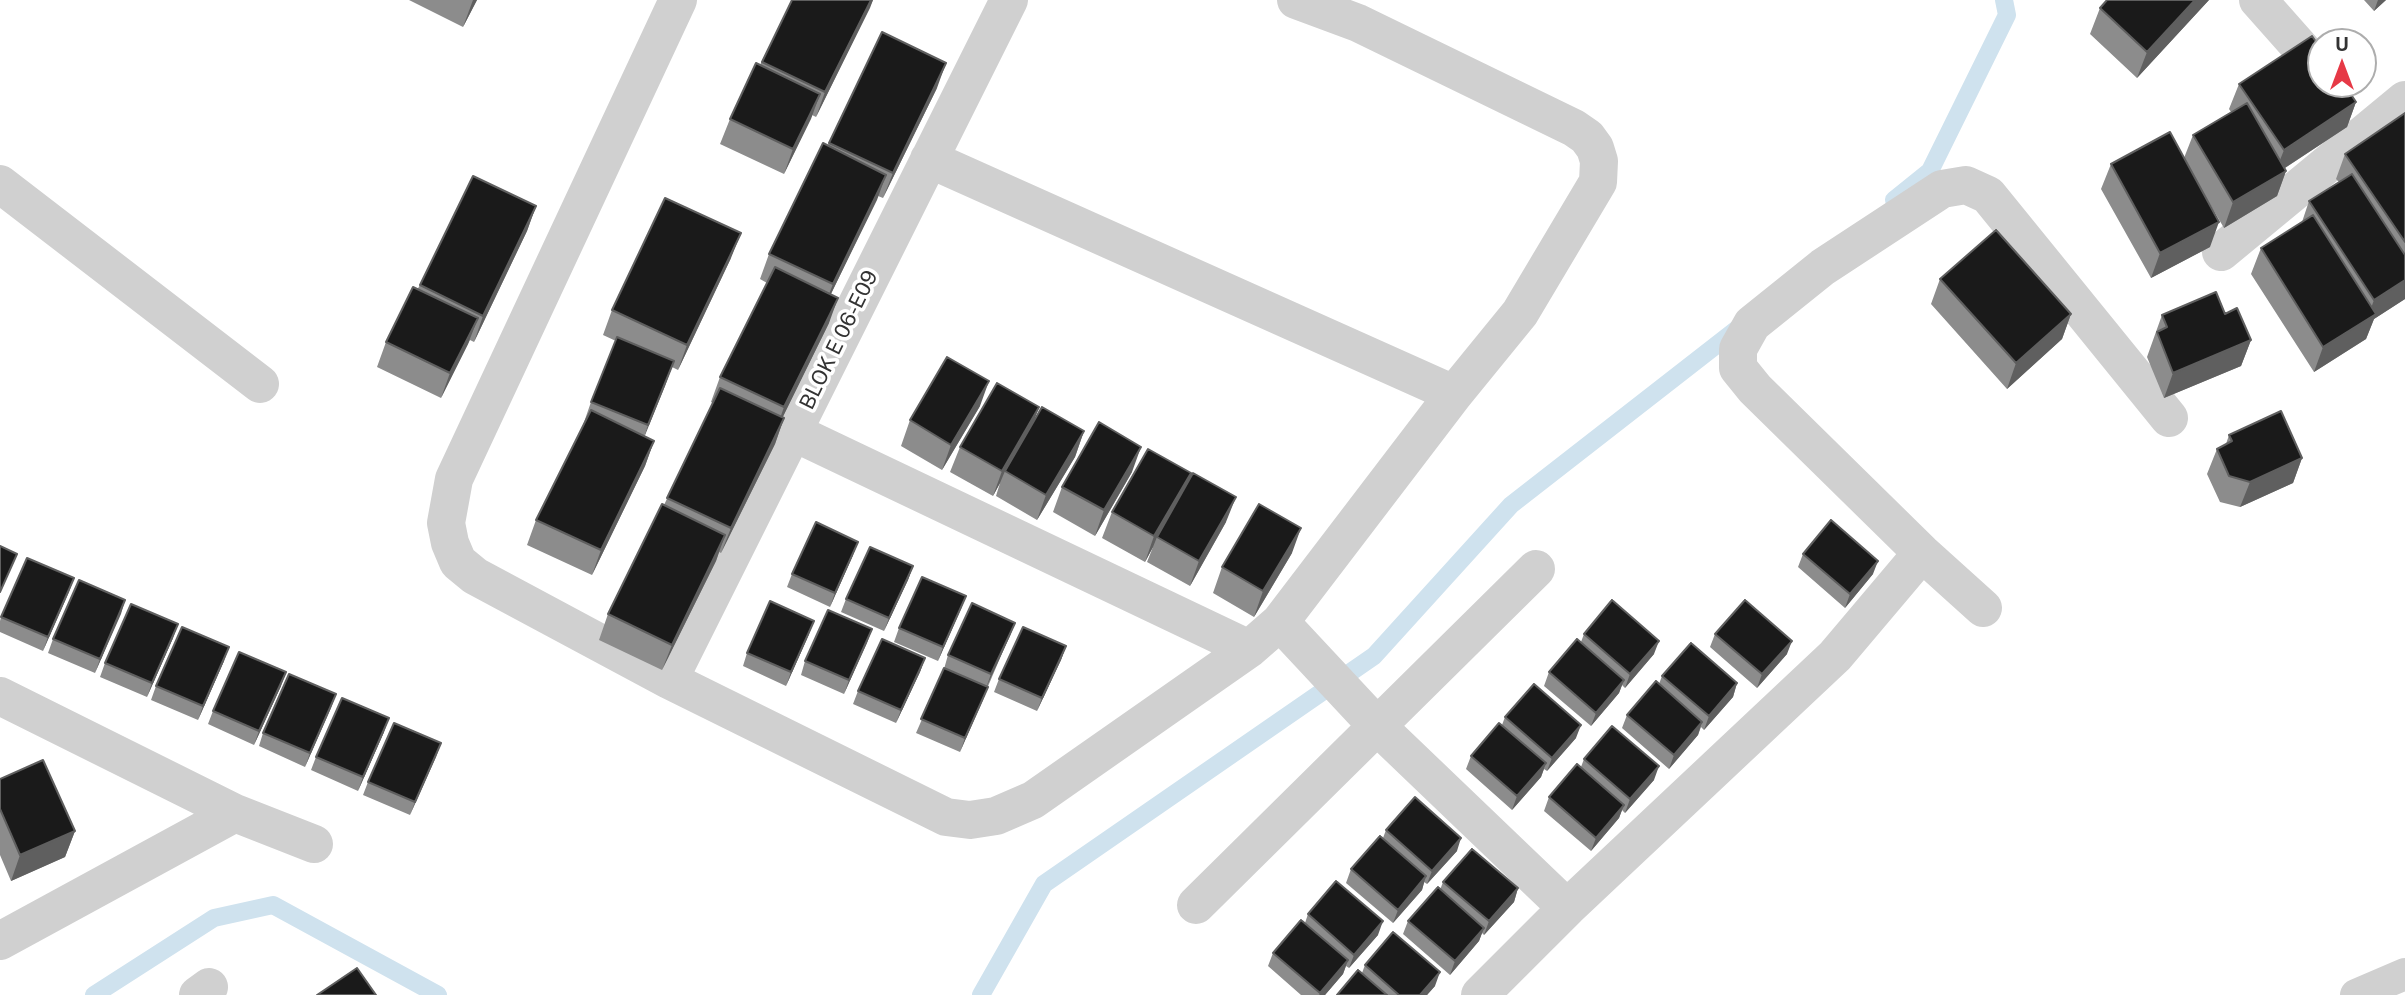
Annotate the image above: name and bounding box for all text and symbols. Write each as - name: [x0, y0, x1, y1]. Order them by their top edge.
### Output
- north arrow: [2307, 28, 2377, 98]
- text: U: [2335, 33, 2349, 55]
- street label: BLOK E 06-E09: [794, 266, 884, 414]

